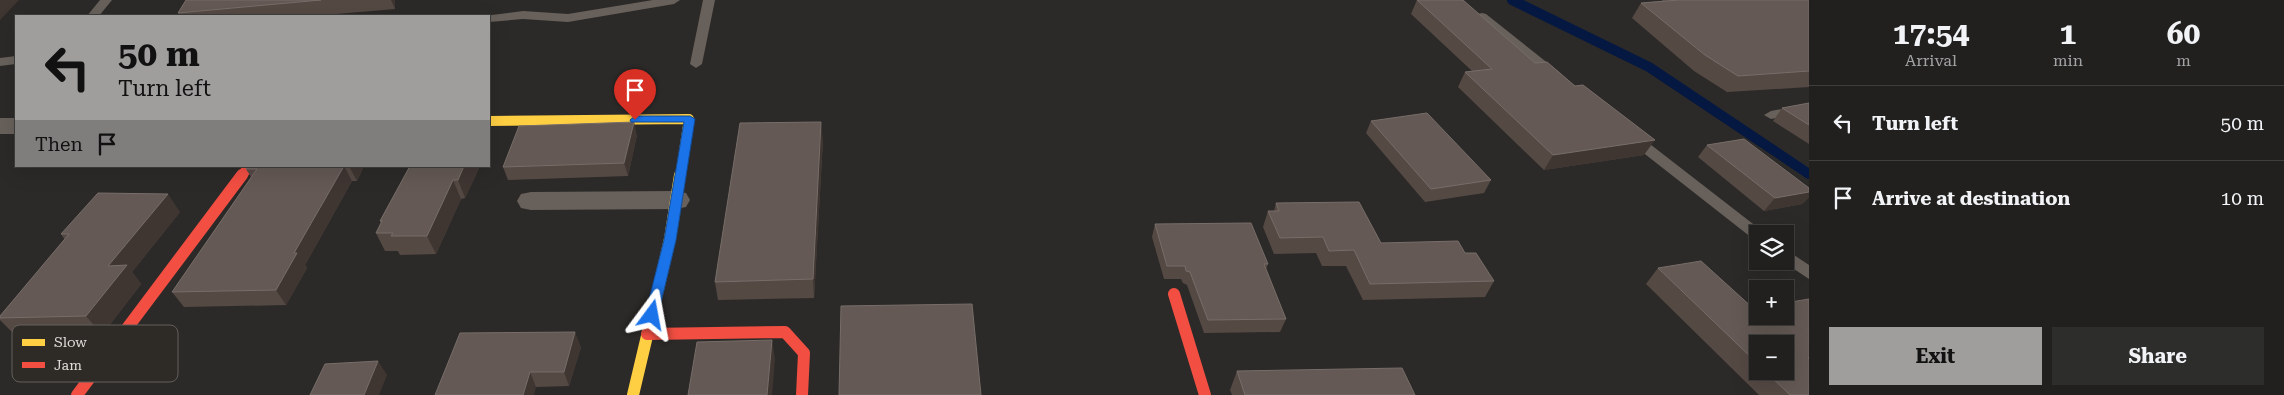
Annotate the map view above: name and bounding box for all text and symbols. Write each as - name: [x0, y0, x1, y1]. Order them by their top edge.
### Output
- text: 17:54: [1893, 16, 1969, 51]
- text: 1: [2060, 16, 2076, 51]
- text: 60: [2167, 16, 2200, 51]
- text: 50 m: [118, 34, 200, 75]
- icon: left: [35, 35, 100, 100]
- text: Arrival: [1905, 51, 1957, 70]
- text: min: [2053, 51, 2083, 70]
- text: m: [2176, 51, 2191, 70]
- pin: [614, 69, 656, 120]
- text: Turn left: [118, 76, 211, 101]
- icon: arrive: [621, 76, 649, 104]
- icon: left: [1829, 109, 1857, 137]
- text: Turn left: [1872, 112, 1958, 135]
- text: 50 m: [2221, 112, 2264, 135]
- icon: arrive: [93, 130, 121, 158]
- text: Then: [35, 133, 83, 156]
- icon: arrive: [1829, 184, 1857, 212]
- text: Arrive at destination: [1872, 187, 2070, 210]
- text: 10 m: [2221, 187, 2264, 210]
- map controls: [1749, 225, 1794, 380]
- button: layers: [1749, 225, 1794, 270]
- button: +: [1749, 280, 1794, 325]
- position arrow: [625, 288, 677, 340]
- legend: [12, 325, 178, 382]
- button: Exit: [1829, 327, 2042, 385]
- button: Share: [2052, 327, 2264, 385]
- text: Slow: [54, 334, 87, 350]
- button: −: [1749, 335, 1794, 380]
- text: Jam: [54, 357, 82, 373]

